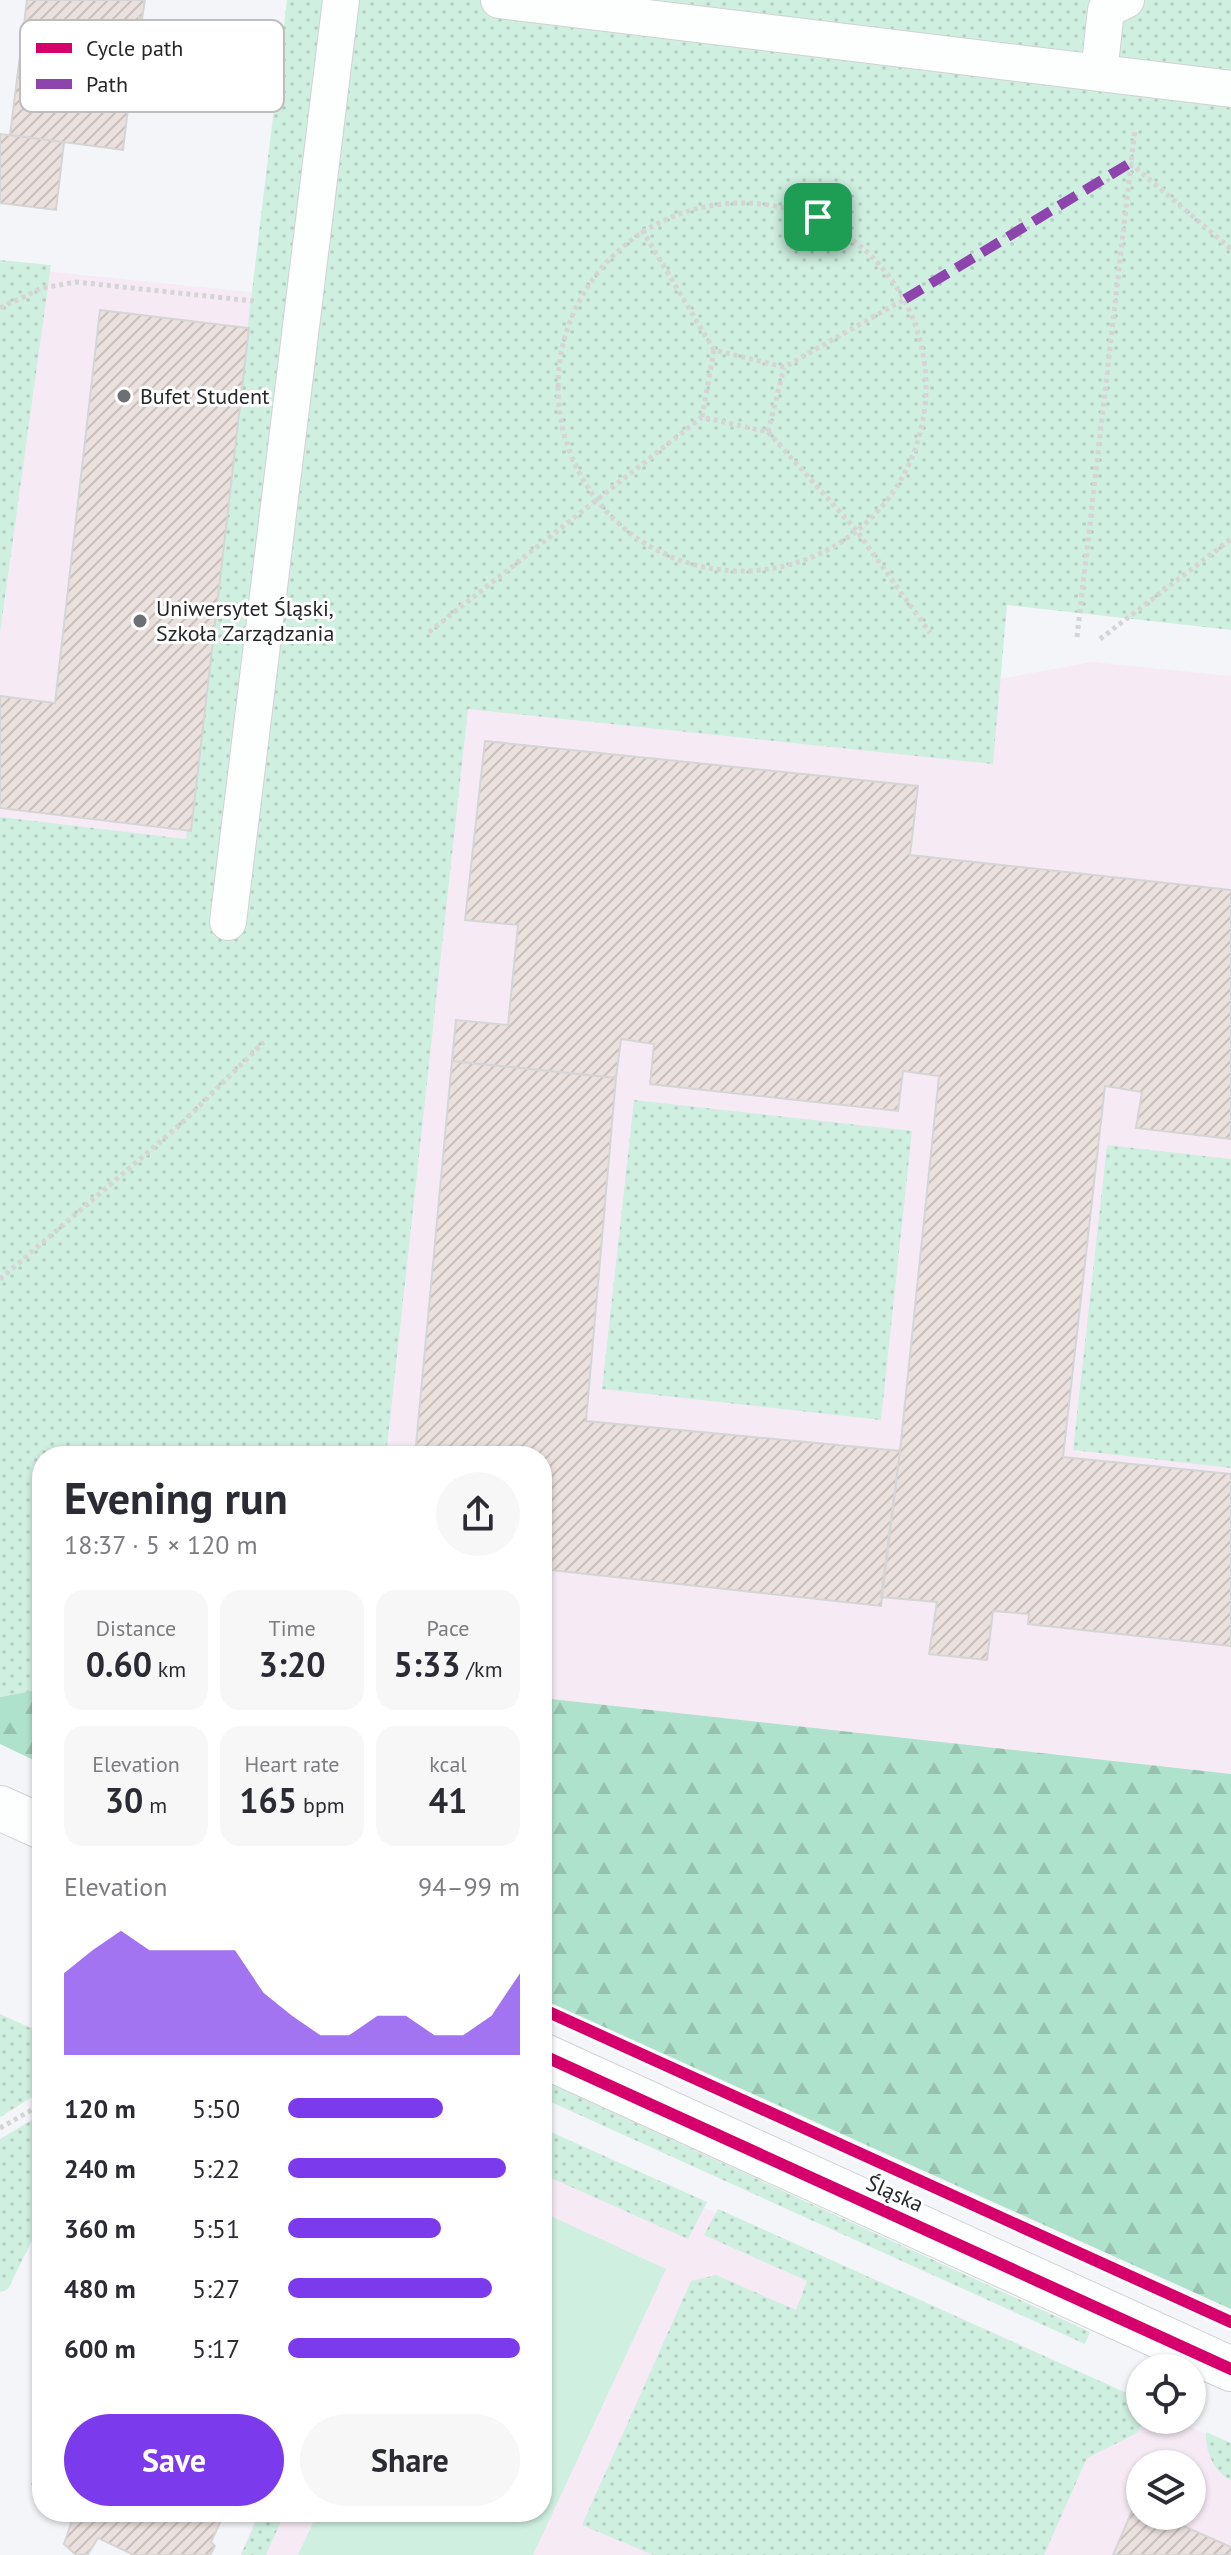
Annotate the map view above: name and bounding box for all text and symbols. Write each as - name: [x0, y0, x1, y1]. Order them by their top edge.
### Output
- legend: [20, 20, 284, 112]
- text: Cycle path: [86, 34, 183, 62]
- text: Path: [86, 70, 128, 98]
- pin: [784, 183, 852, 251]
- icon: arrive: [796, 195, 840, 239]
- place label: Bufet Student: [140, 382, 270, 410]
- marker: Bufet Student: [115, 387, 133, 405]
- place label: Uniwersytet Śląski, Szkoła Zarządzania: [156, 594, 334, 647]
- marker: Uniwersytet Śląski, Szkoła Zarządzania: [131, 612, 149, 630]
- text: Evening run: [64, 1469, 288, 1526]
- button: share: [436, 1472, 520, 1556]
- text: 18:37 · 5 × 120 m: [64, 1528, 258, 1561]
- text: Distance: [96, 1614, 176, 1642]
- text: Time: [268, 1614, 316, 1642]
- text: Pace: [426, 1614, 470, 1642]
- text: 0.60: [86, 1642, 152, 1686]
- text: 3:20: [259, 1642, 325, 1686]
- text: 5:33: [393, 1642, 460, 1686]
- text: km: [152, 1655, 186, 1683]
- text: /km: [460, 1655, 503, 1683]
- text: Elevation: [92, 1750, 180, 1778]
- text: Heart rate: [244, 1750, 340, 1778]
- text: kcal: [429, 1750, 467, 1778]
- text: 30: [105, 1778, 143, 1822]
- text: 165: [239, 1778, 297, 1822]
- text: 41: [429, 1778, 467, 1822]
- text: m: [143, 1791, 167, 1819]
- text: bpm: [297, 1791, 345, 1819]
- text: Elevation: [64, 1870, 168, 1903]
- text: 94–99 m: [418, 1870, 520, 1903]
- text: 120 m: [64, 2092, 136, 2125]
- text: 5:50: [192, 2092, 240, 2125]
- text: 240 m: [64, 2152, 136, 2185]
- text: 5:22: [192, 2152, 240, 2185]
- street label: Śląska: [862, 2168, 928, 2218]
- text: 360 m: [64, 2212, 136, 2245]
- text: 5:51: [192, 2212, 240, 2245]
- text: 480 m: [64, 2272, 136, 2305]
- text: 5:27: [192, 2272, 240, 2305]
- text: 600 m: [64, 2332, 136, 2365]
- text: 5:17: [192, 2332, 240, 2365]
- map controls: [1126, 2354, 1206, 2530]
- button: locate: [1126, 2354, 1206, 2434]
- button: Save: [64, 2414, 284, 2506]
- button: Share: [300, 2414, 520, 2506]
- button: layers: [1126, 2450, 1206, 2530]

